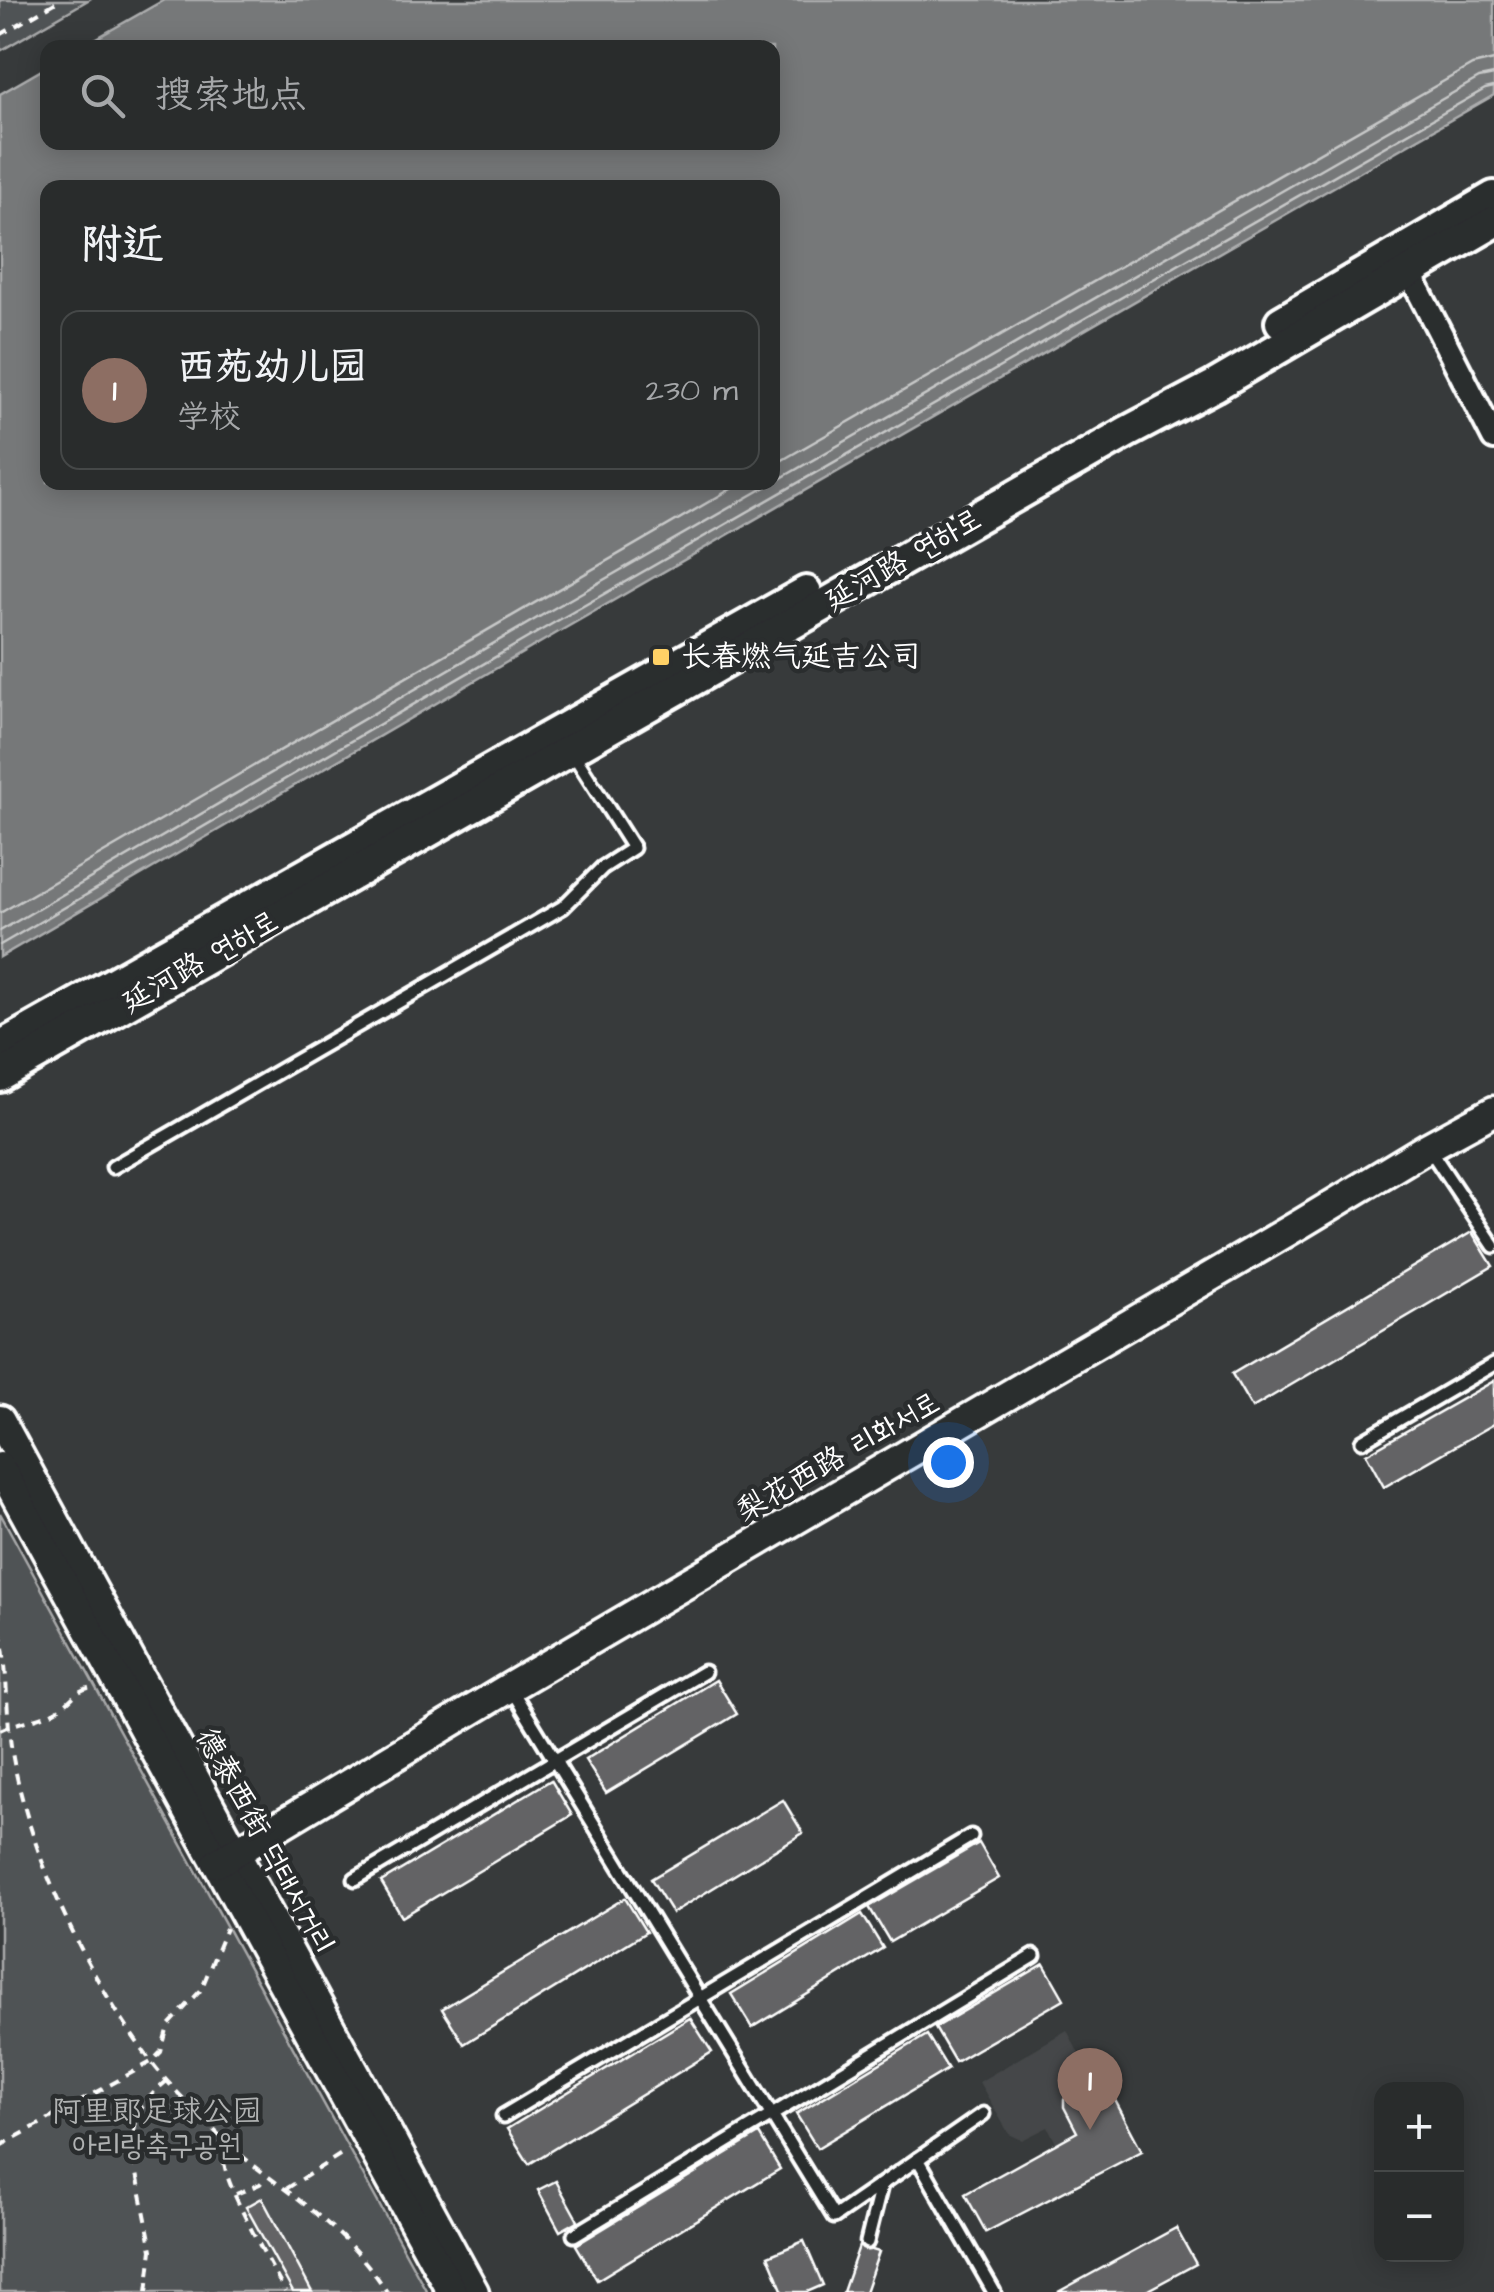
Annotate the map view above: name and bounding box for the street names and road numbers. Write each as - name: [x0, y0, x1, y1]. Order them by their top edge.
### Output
- street label: 延河路 연하로: [817, 498, 989, 622]
- street label: 延河路 연하로: [114, 900, 286, 1024]
- street label: 梨花西路 리화서로: [729, 1382, 947, 1532]
- street label: 德泰西街 덕태서거리: [185, 1720, 345, 1962]

